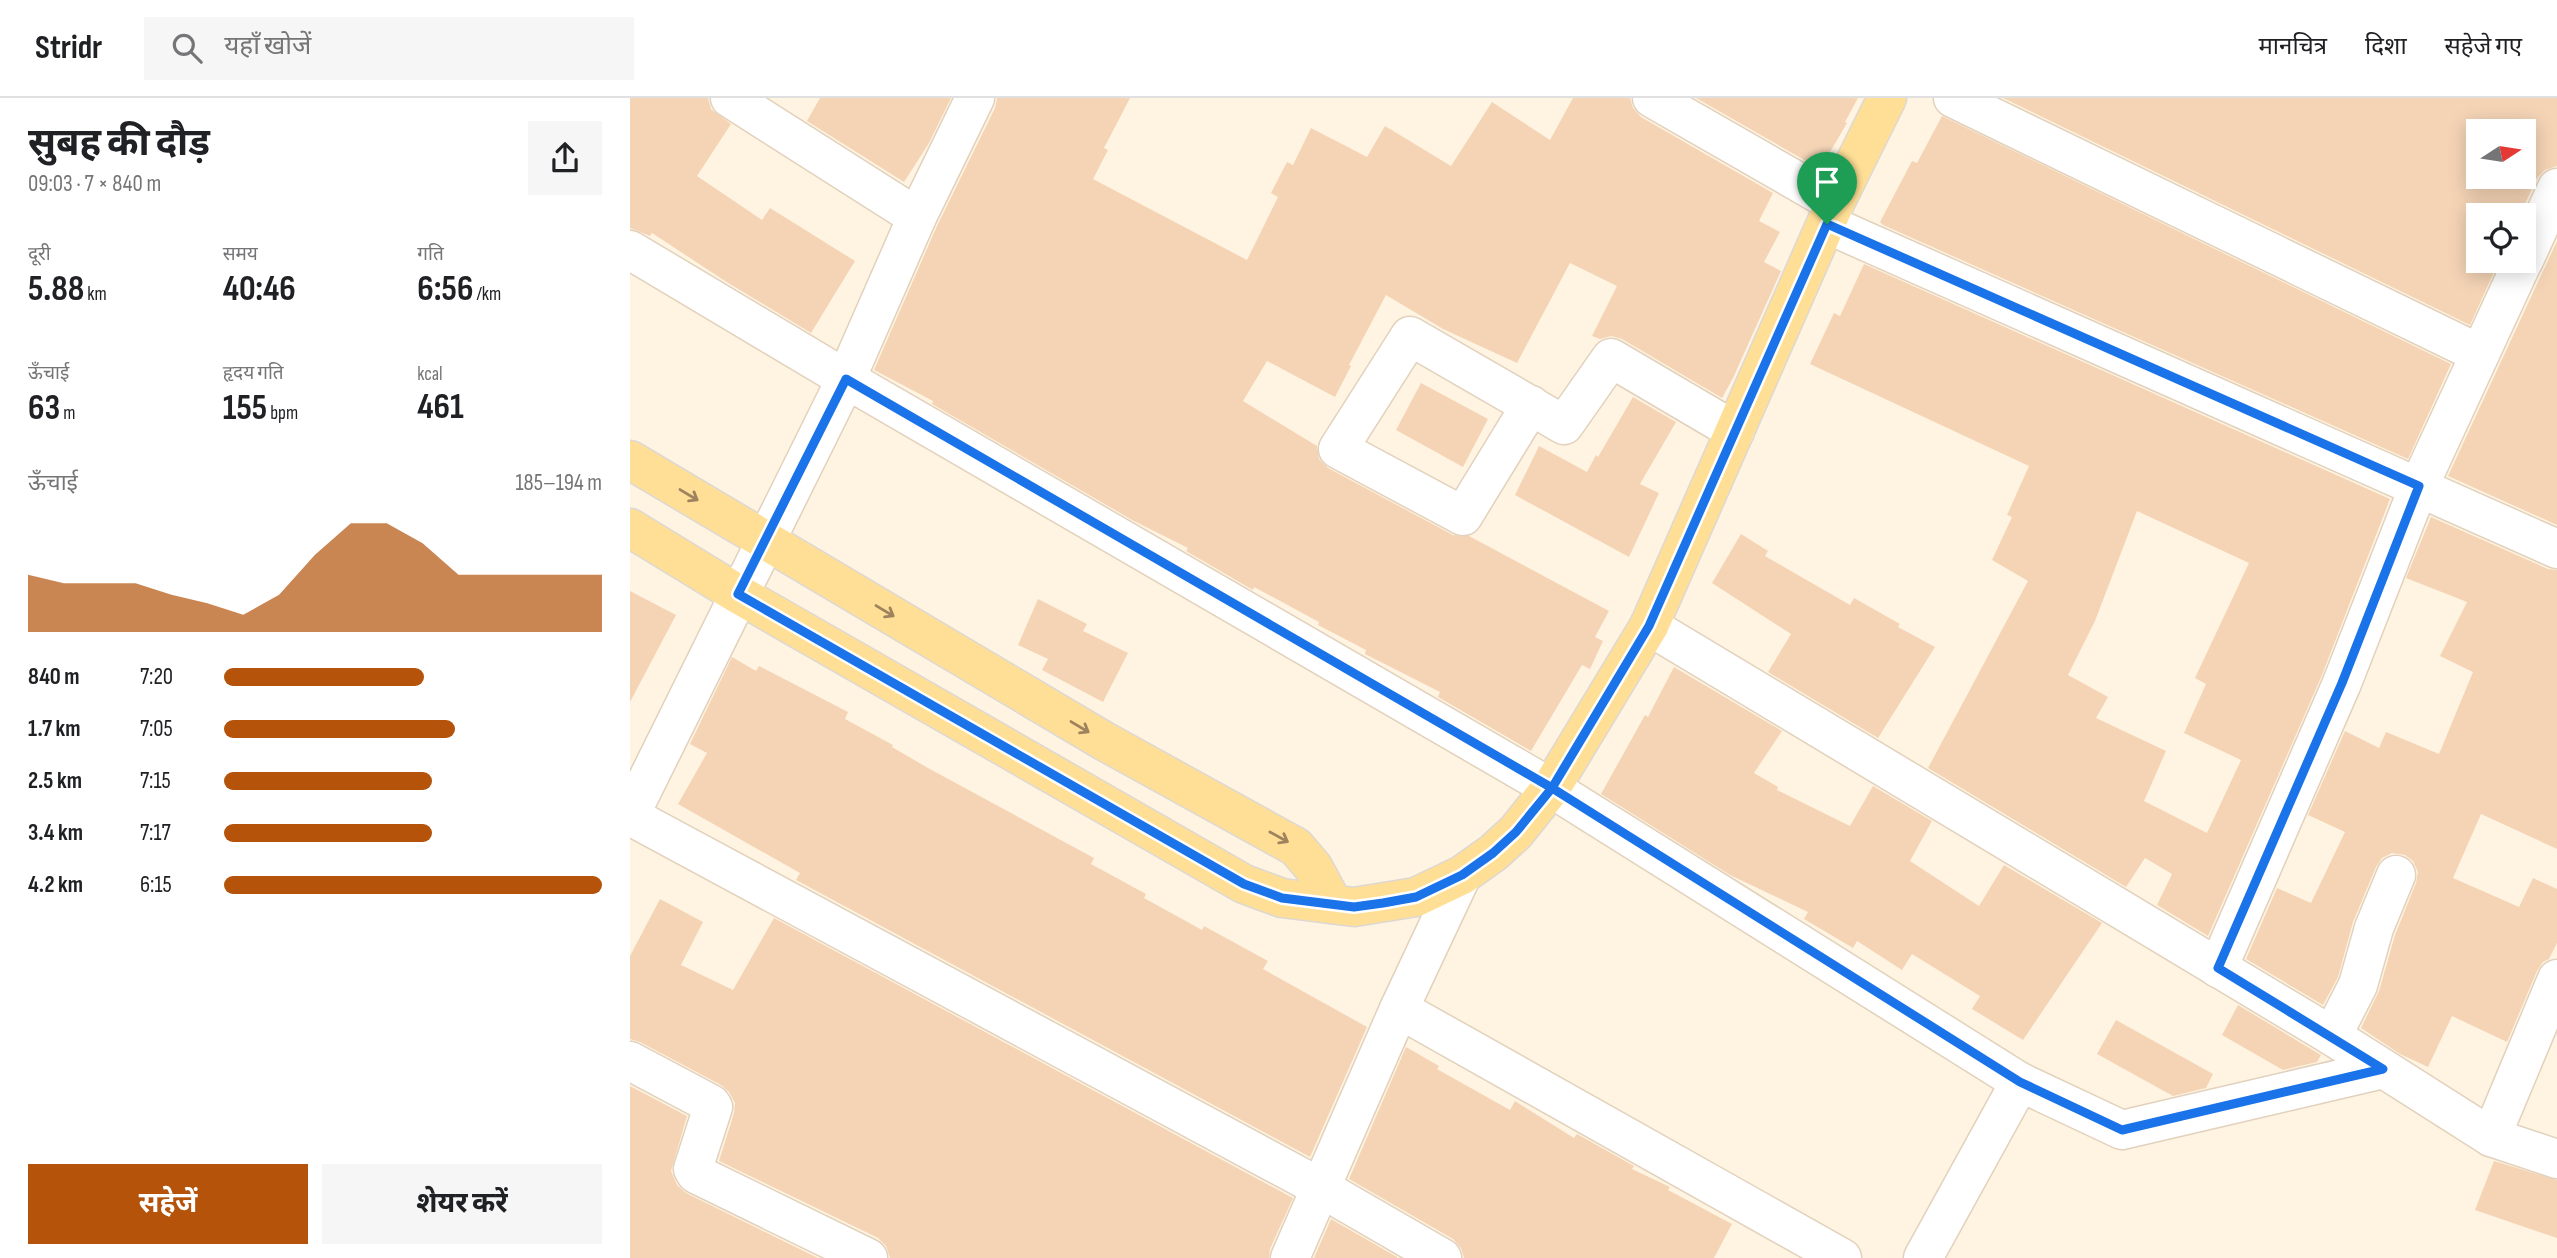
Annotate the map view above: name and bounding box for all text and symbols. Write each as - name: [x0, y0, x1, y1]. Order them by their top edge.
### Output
- search box: [144, 17, 634, 80]
- text: Stridr: [35, 28, 102, 68]
- icon: search: [168, 29, 206, 67]
- text: यहाँ खोजें: [224, 31, 311, 62]
- text: मानचित्र: [2259, 32, 2327, 61]
- text: दिशा: [2365, 32, 2407, 61]
- text: सहेजे गए: [2445, 32, 2522, 61]
- north arrow: [2466, 119, 2536, 189]
- map controls: [2466, 119, 2536, 273]
- text: सुबह की दौड़: [28, 121, 210, 166]
- button: share: [528, 121, 602, 195]
- pin: [1797, 152, 1857, 224]
- icon: arrive: [1808, 163, 1846, 201]
- text: 09:03 · 7 × 840 m: [28, 170, 161, 198]
- button: locate: [2466, 203, 2536, 273]
- text: दूरी: [28, 243, 51, 266]
- text: समय: [223, 243, 258, 266]
- text: गति: [417, 243, 444, 266]
- text: 5.88: [28, 268, 84, 311]
- text: 40:46: [223, 268, 296, 311]
- text: 6:56: [417, 268, 473, 311]
- text: km: [84, 283, 107, 306]
- text: /km: [473, 283, 501, 306]
- text: ऊँचाई: [28, 362, 69, 385]
- text: हृदय गति: [223, 362, 284, 385]
- text: kcal: [417, 363, 442, 386]
- text: 461: [417, 386, 464, 429]
- text: 63: [28, 387, 60, 430]
- text: 155: [223, 387, 267, 430]
- text: m: [60, 402, 75, 425]
- text: bpm: [267, 402, 298, 425]
- text: ऊँचाई: [28, 469, 78, 497]
- text: 185–194 m: [516, 469, 602, 497]
- one-way arrow: [678, 488, 698, 502]
- one-way arrow: [874, 604, 894, 618]
- text: 840 m: [28, 663, 80, 691]
- text: 7:20: [140, 663, 173, 691]
- text: 1.7 km: [28, 715, 81, 743]
- text: 7:05: [140, 715, 173, 743]
- one-way arrow: [1070, 720, 1090, 734]
- text: 2.5 km: [28, 767, 82, 795]
- text: 7:15: [140, 767, 171, 795]
- text: 3.4 km: [28, 819, 83, 847]
- text: 7:17: [140, 819, 171, 847]
- one-way arrow: [1268, 831, 1289, 845]
- text: 4.2 km: [28, 871, 83, 899]
- text: 6:15: [140, 871, 172, 899]
- button: सहेजें: [28, 1164, 308, 1244]
- button: शेयर करें: [322, 1164, 602, 1244]

